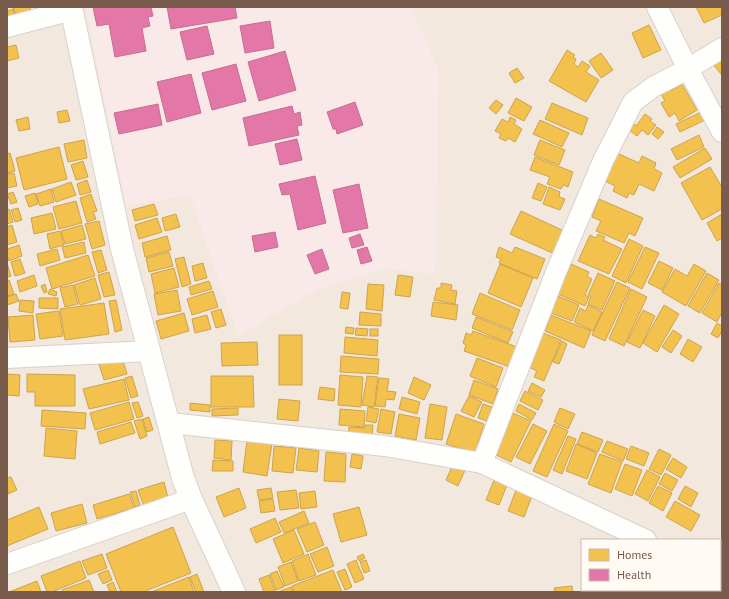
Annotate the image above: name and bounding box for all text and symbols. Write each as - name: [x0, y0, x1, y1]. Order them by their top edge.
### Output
- legend: [581, 539, 721, 591]
- text: Homes: [617, 547, 652, 562]
- text: Health: [617, 567, 651, 582]

